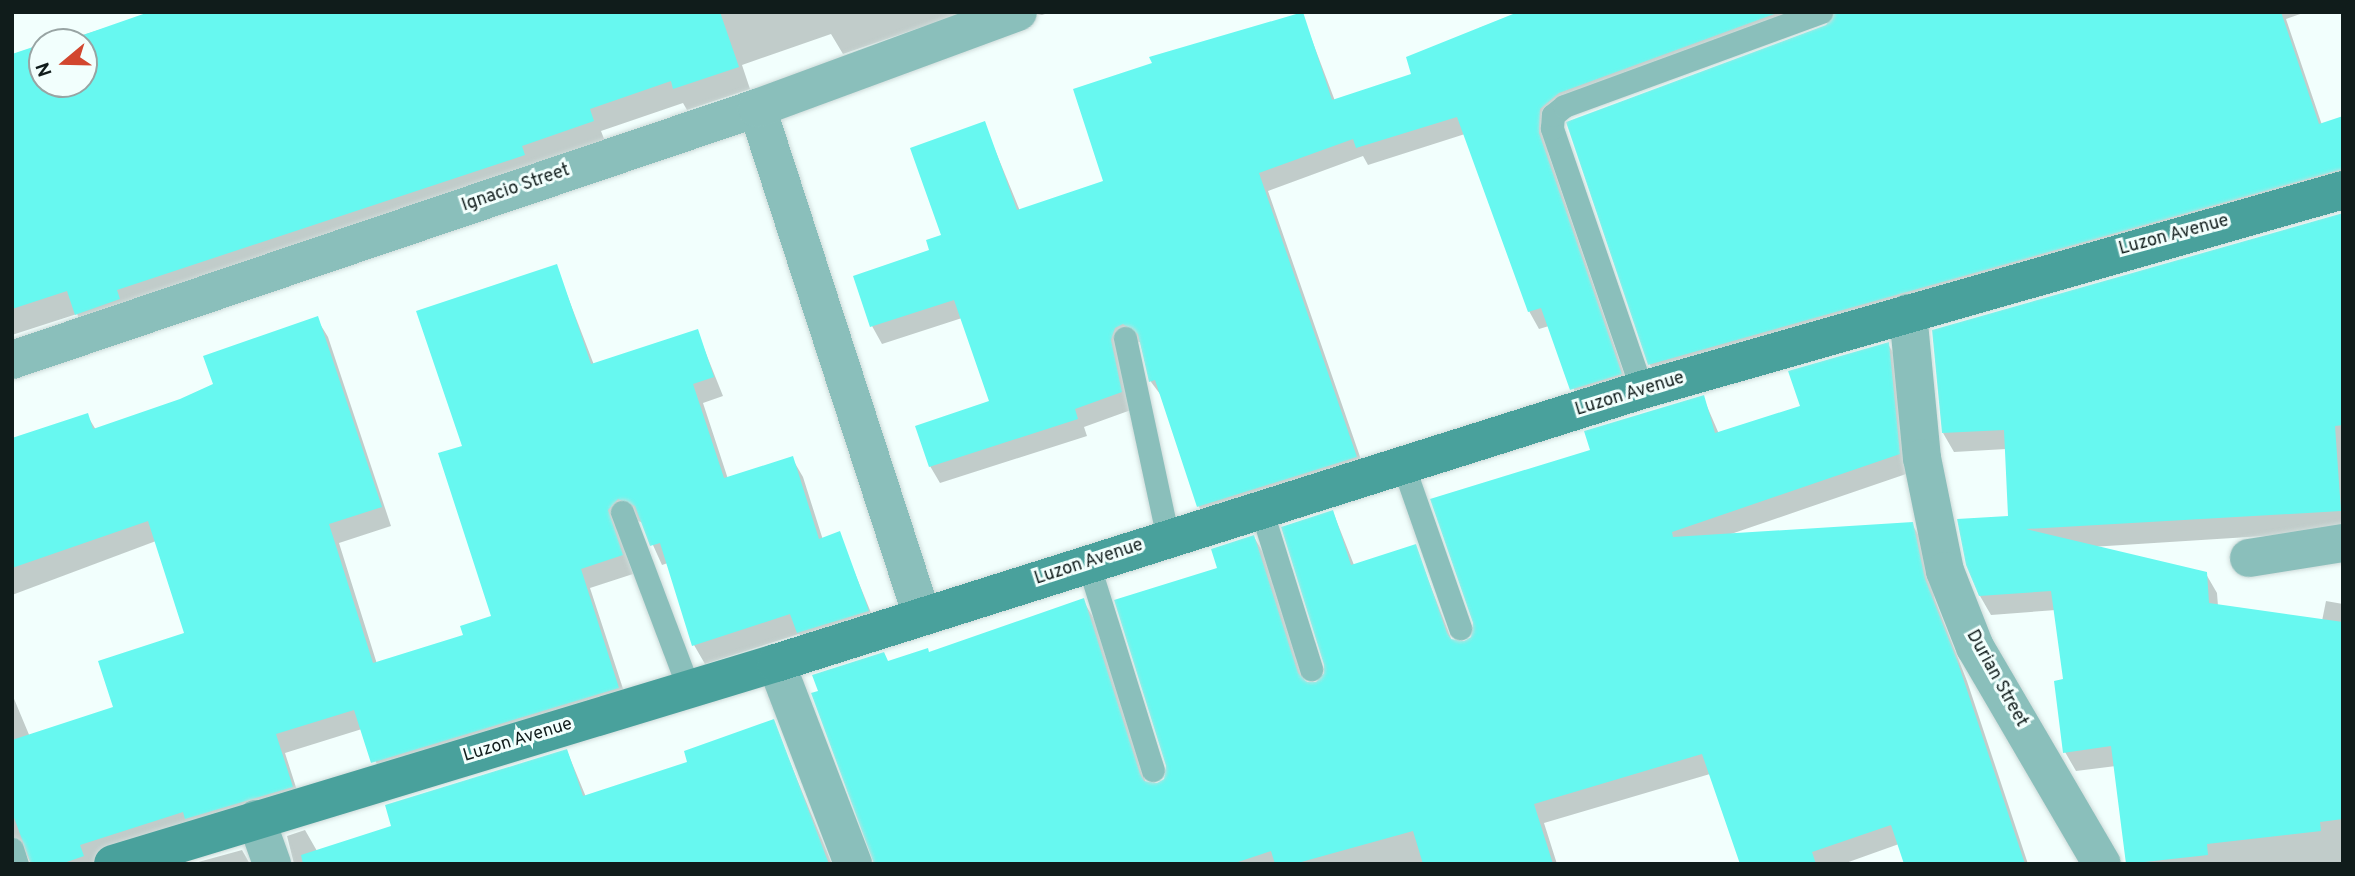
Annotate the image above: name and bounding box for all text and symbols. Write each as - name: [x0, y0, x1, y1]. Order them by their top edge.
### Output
- north arrow: [28, 28, 98, 98]
- text: N: [31, 59, 59, 80]
- street label: Ignacio Street: [459, 160, 573, 218]
- street label: Luzon Avenue: [2116, 211, 2232, 261]
- street label: Luzon Avenue: [1573, 368, 1687, 422]
- street label: Luzon Avenue: [1032, 535, 1146, 591]
- street label: Durian Street: [1960, 627, 2032, 731]
- street label: Luzon Avenue: [461, 714, 575, 768]

